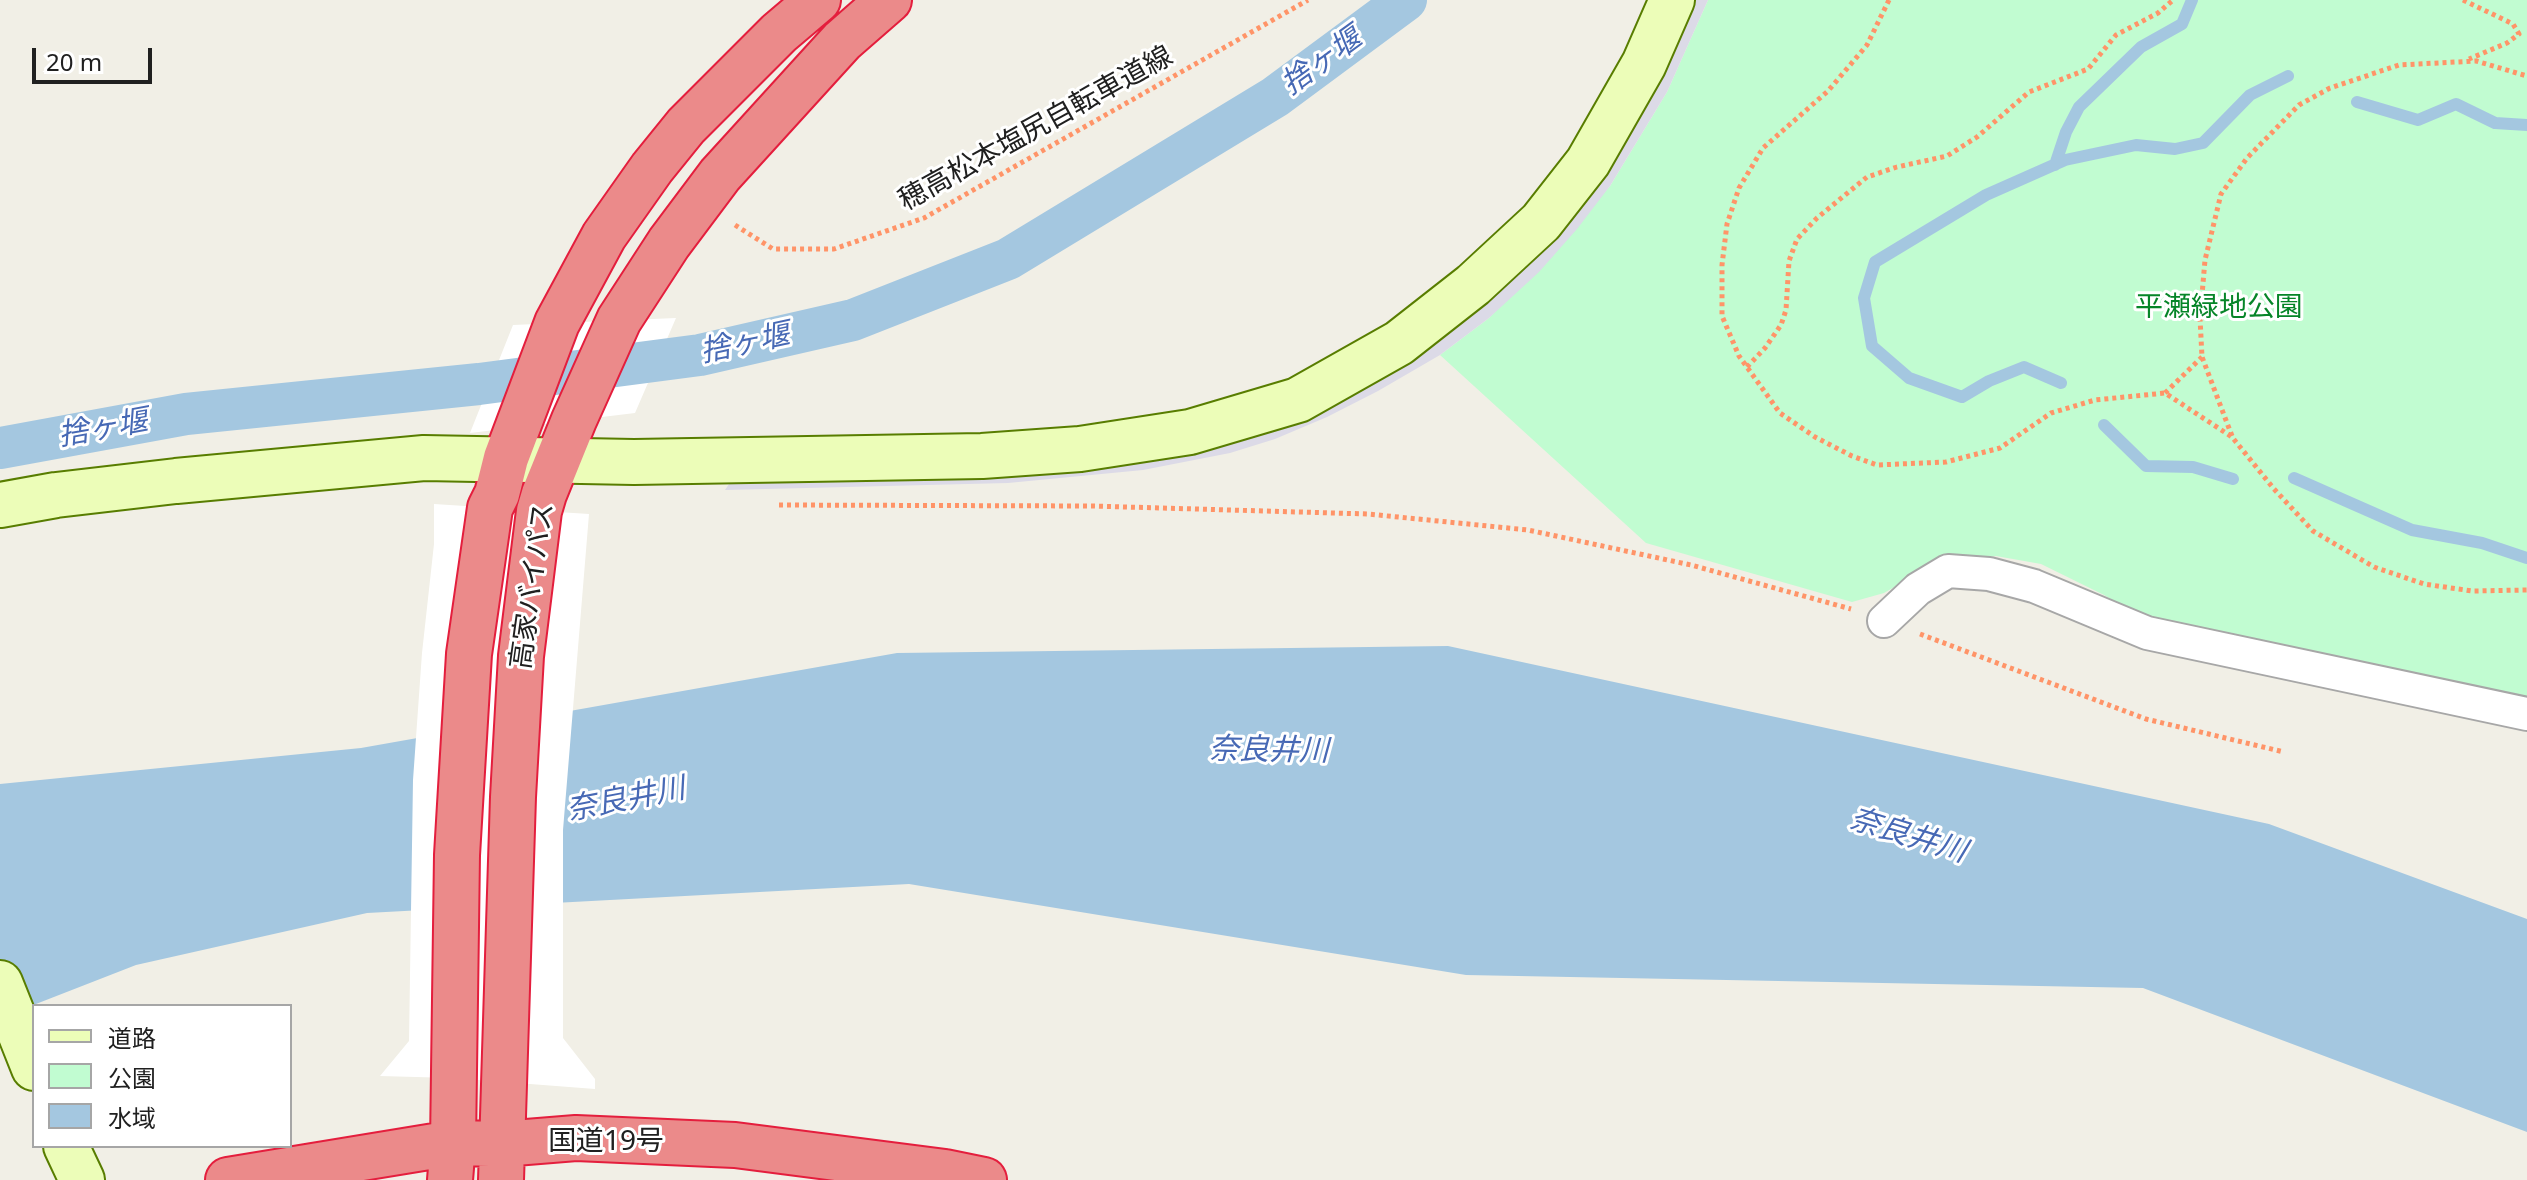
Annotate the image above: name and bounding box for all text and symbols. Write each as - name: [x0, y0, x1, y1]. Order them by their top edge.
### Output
- water label: 捨ヶ堰: [1275, 21, 1369, 103]
- scale bar: [36, 32, 156, 82]
- street label: 穂高松本塩尻自転車道線: [893, 40, 1179, 218]
- text: 20 m: [46, 45, 102, 78]
- park label: 平瀬緑地公園: [2135, 291, 2303, 325]
- water label: 捨ヶ堰: [697, 317, 793, 371]
- water label: 捨ヶ堰: [56, 403, 150, 455]
- street label: 高家バイパス: [505, 500, 561, 672]
- water label: 奈良井川: [1209, 732, 1329, 770]
- water label: 奈良井川: [564, 771, 688, 829]
- water label: 奈良井川: [1845, 801, 1971, 871]
- legend: [32, 1004, 292, 1148]
- text: 道路: [108, 1021, 156, 1054]
- text: 公園: [108, 1061, 156, 1094]
- text: 水域: [108, 1101, 156, 1134]
- street label: 国道19号: [548, 1125, 664, 1159]

